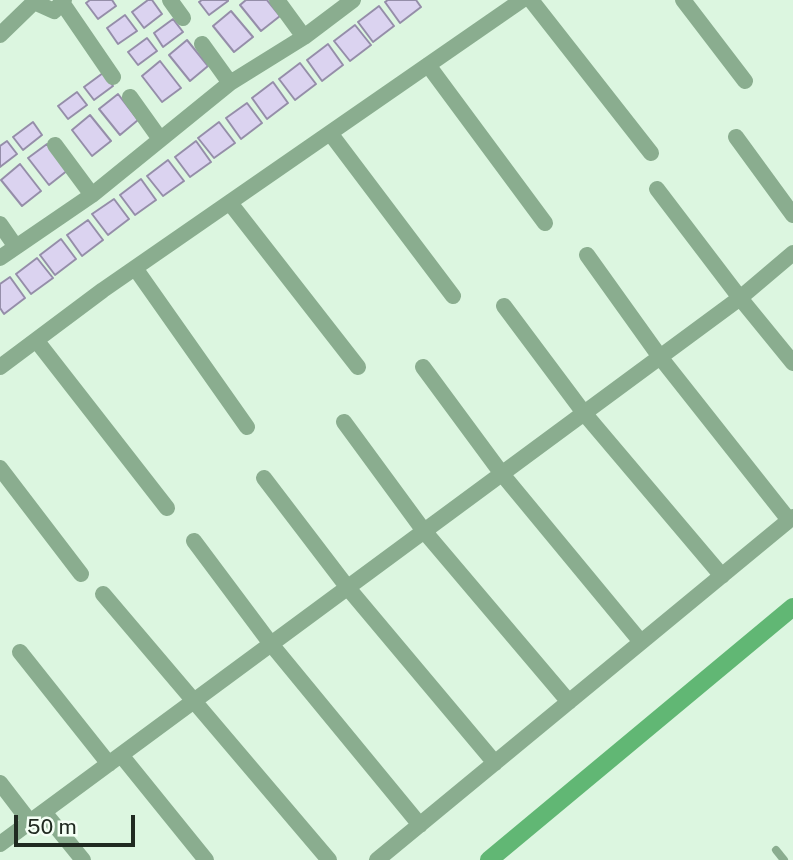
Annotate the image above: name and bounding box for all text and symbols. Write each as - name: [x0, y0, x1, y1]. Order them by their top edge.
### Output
- scale bar: [18, 800, 138, 844]
- text: 50 m: [27, 814, 77, 839]

